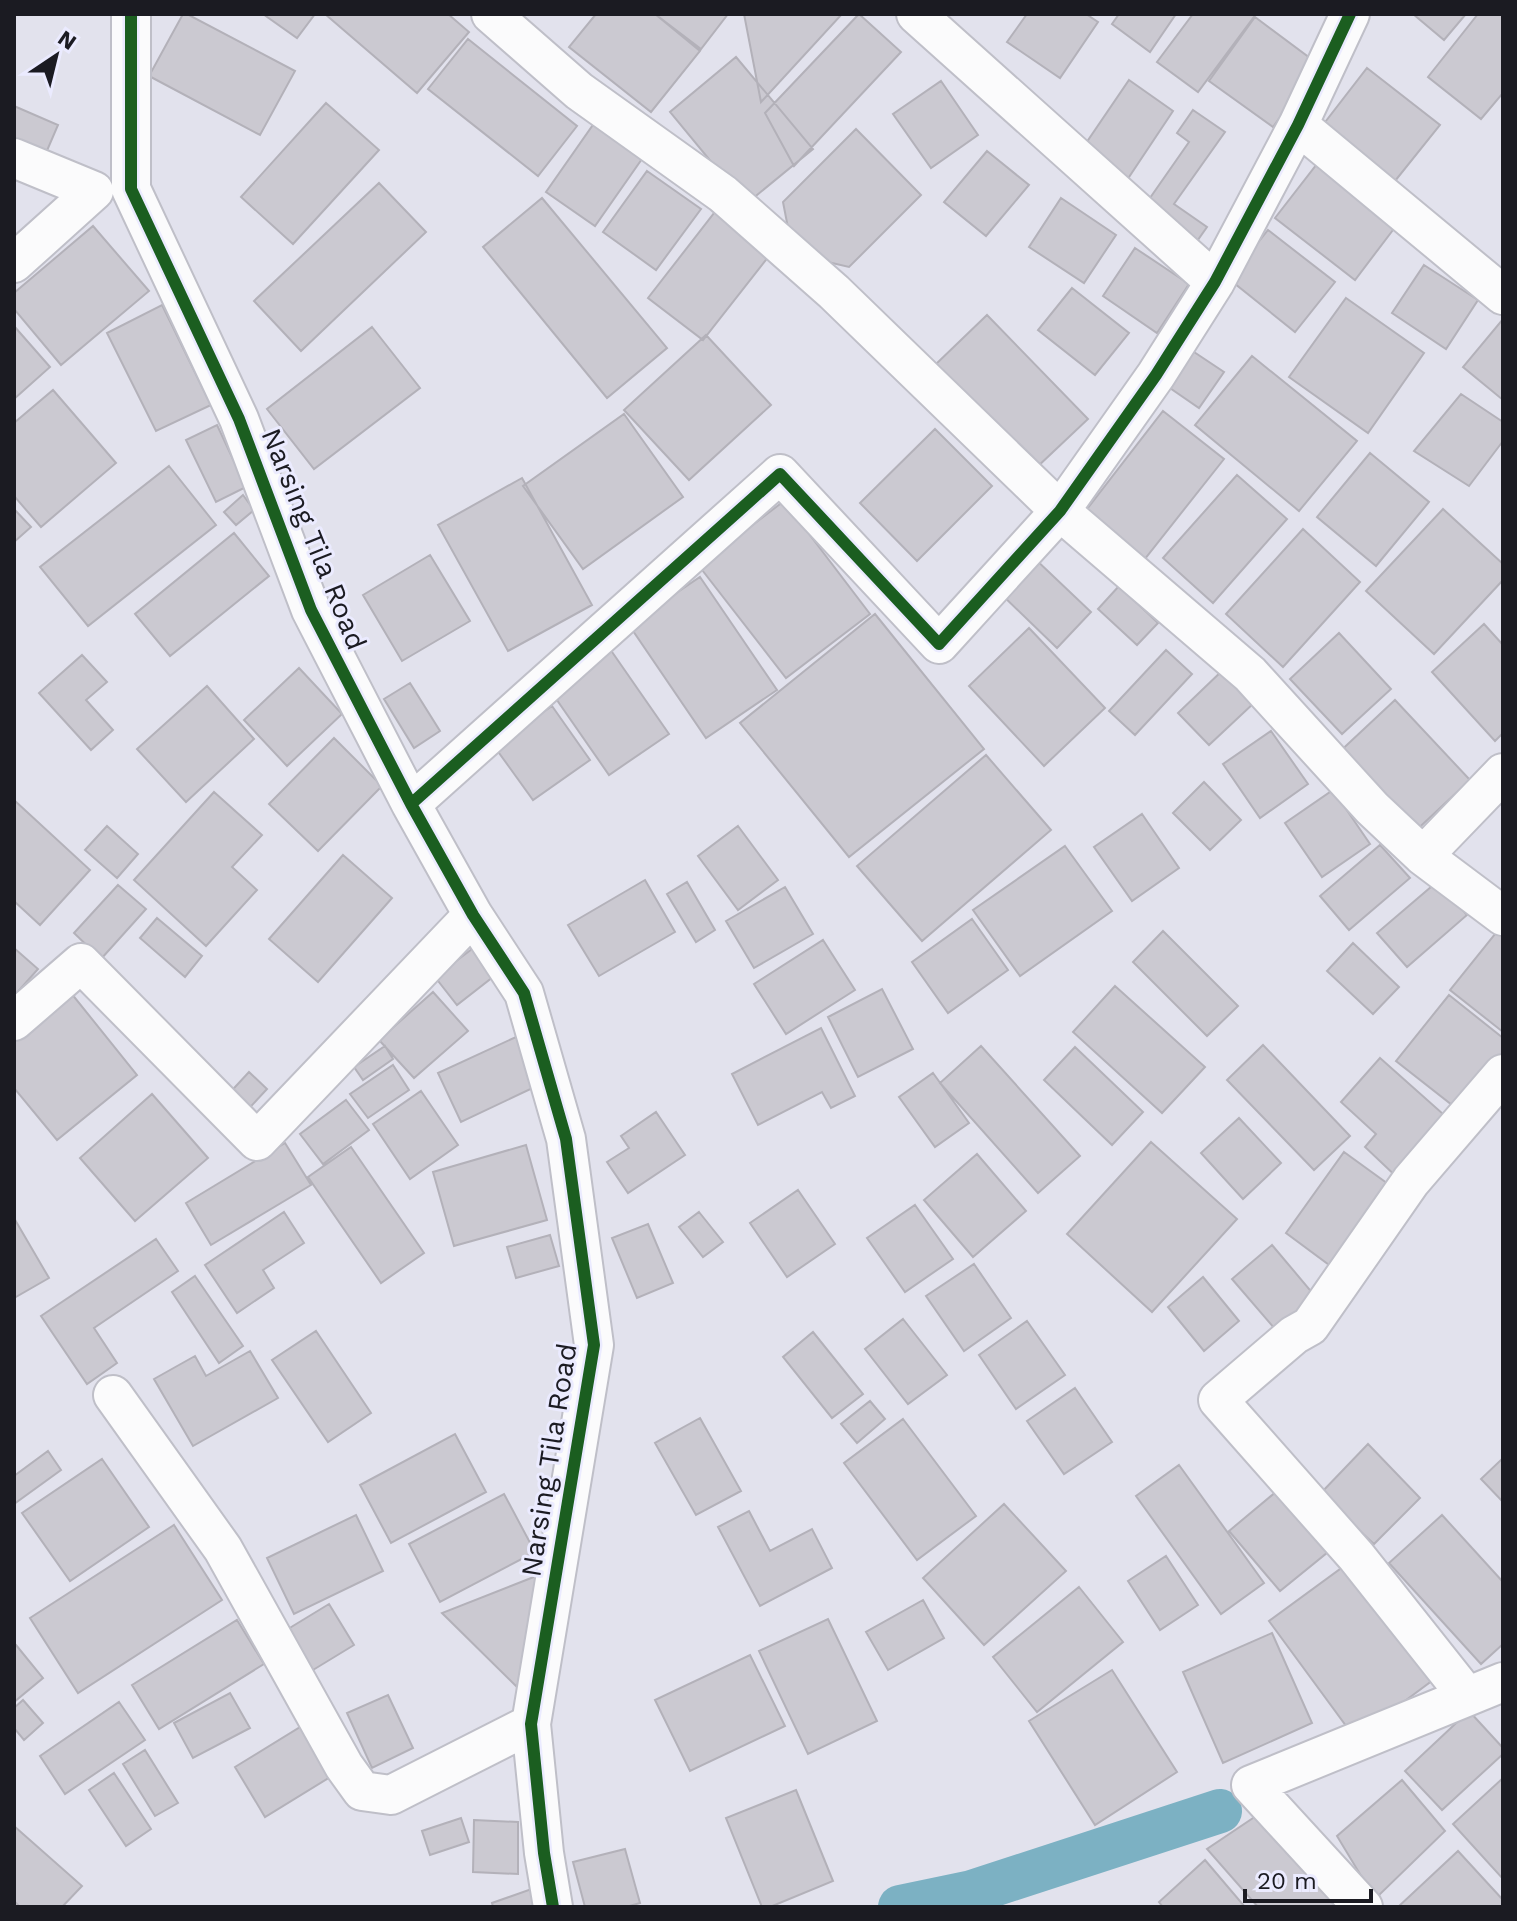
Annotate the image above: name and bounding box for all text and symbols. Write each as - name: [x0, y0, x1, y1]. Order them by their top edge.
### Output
- north arrow: [16, 16, 96, 96]
- text: N: [53, 25, 81, 55]
- street label: Narsing Tila Road: [255, 423, 373, 655]
- street label: Narsing Tila Road: [514, 1341, 584, 1579]
- scale bar: [1245, 1853, 1371, 1903]
- text: 20 m: [1257, 1867, 1317, 1895]

